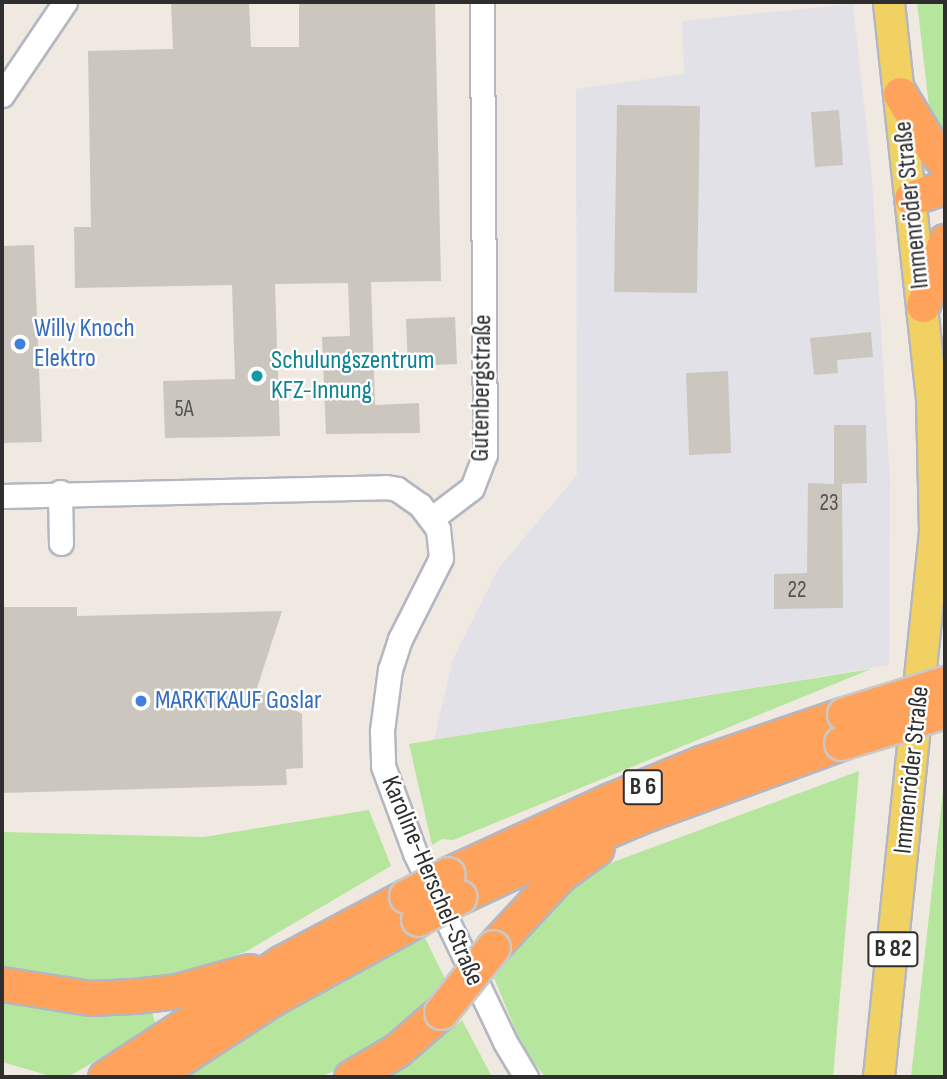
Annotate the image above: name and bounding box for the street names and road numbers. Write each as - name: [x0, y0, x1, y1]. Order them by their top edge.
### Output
- street label: Immenröder Straße: [888, 120, 936, 290]
- street label: Gutenbergstraße: [465, 314, 499, 462]
- street label: Immenröder Straße: [888, 685, 936, 855]
- road number: B 6: [622, 766, 664, 808]
- street label: Karoline-Herschel-Straße: [374, 772, 490, 990]
- road number: B 82: [867, 929, 919, 970]

